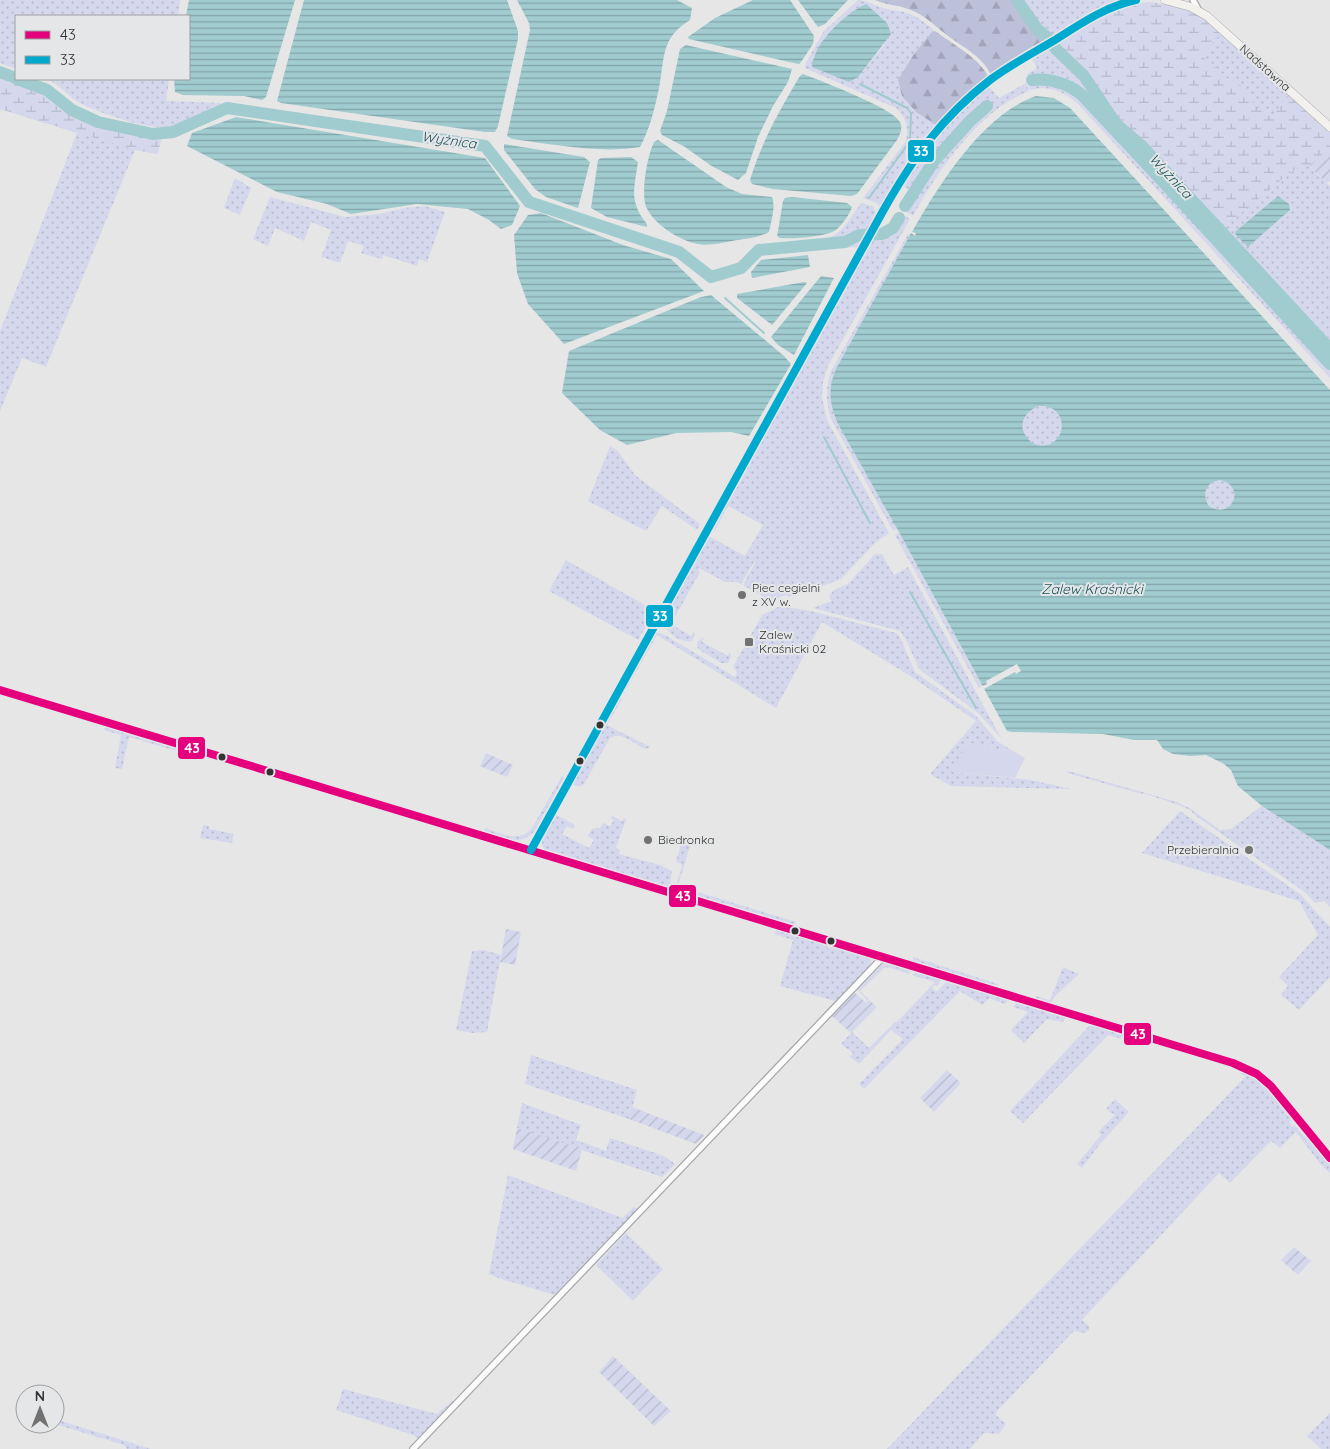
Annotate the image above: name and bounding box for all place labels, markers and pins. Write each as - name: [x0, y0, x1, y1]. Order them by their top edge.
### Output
- place label: Piec cegielni z XV w.: [752, 580, 820, 609]
- marker: Piec cegielni z XV w.: [736, 589, 748, 601]
- place label: Zalew Kraśnicki 02: [759, 627, 827, 656]
- marker: Zalew Kraśnicki 02: [743, 636, 755, 648]
- unlabelled marker: [595, 720, 605, 730]
- unlabelled marker: [217, 752, 227, 762]
- unlabelled marker: [575, 756, 585, 766]
- unlabelled marker: [265, 767, 275, 777]
- place label: Biedronka: [658, 832, 715, 847]
- marker: Biedronka: [642, 834, 654, 846]
- place label: Przebieralnia: [1167, 842, 1239, 857]
- marker: Przebieralnia: [1243, 844, 1255, 856]
- unlabelled marker: [790, 926, 800, 936]
- unlabelled marker: [826, 936, 836, 946]

